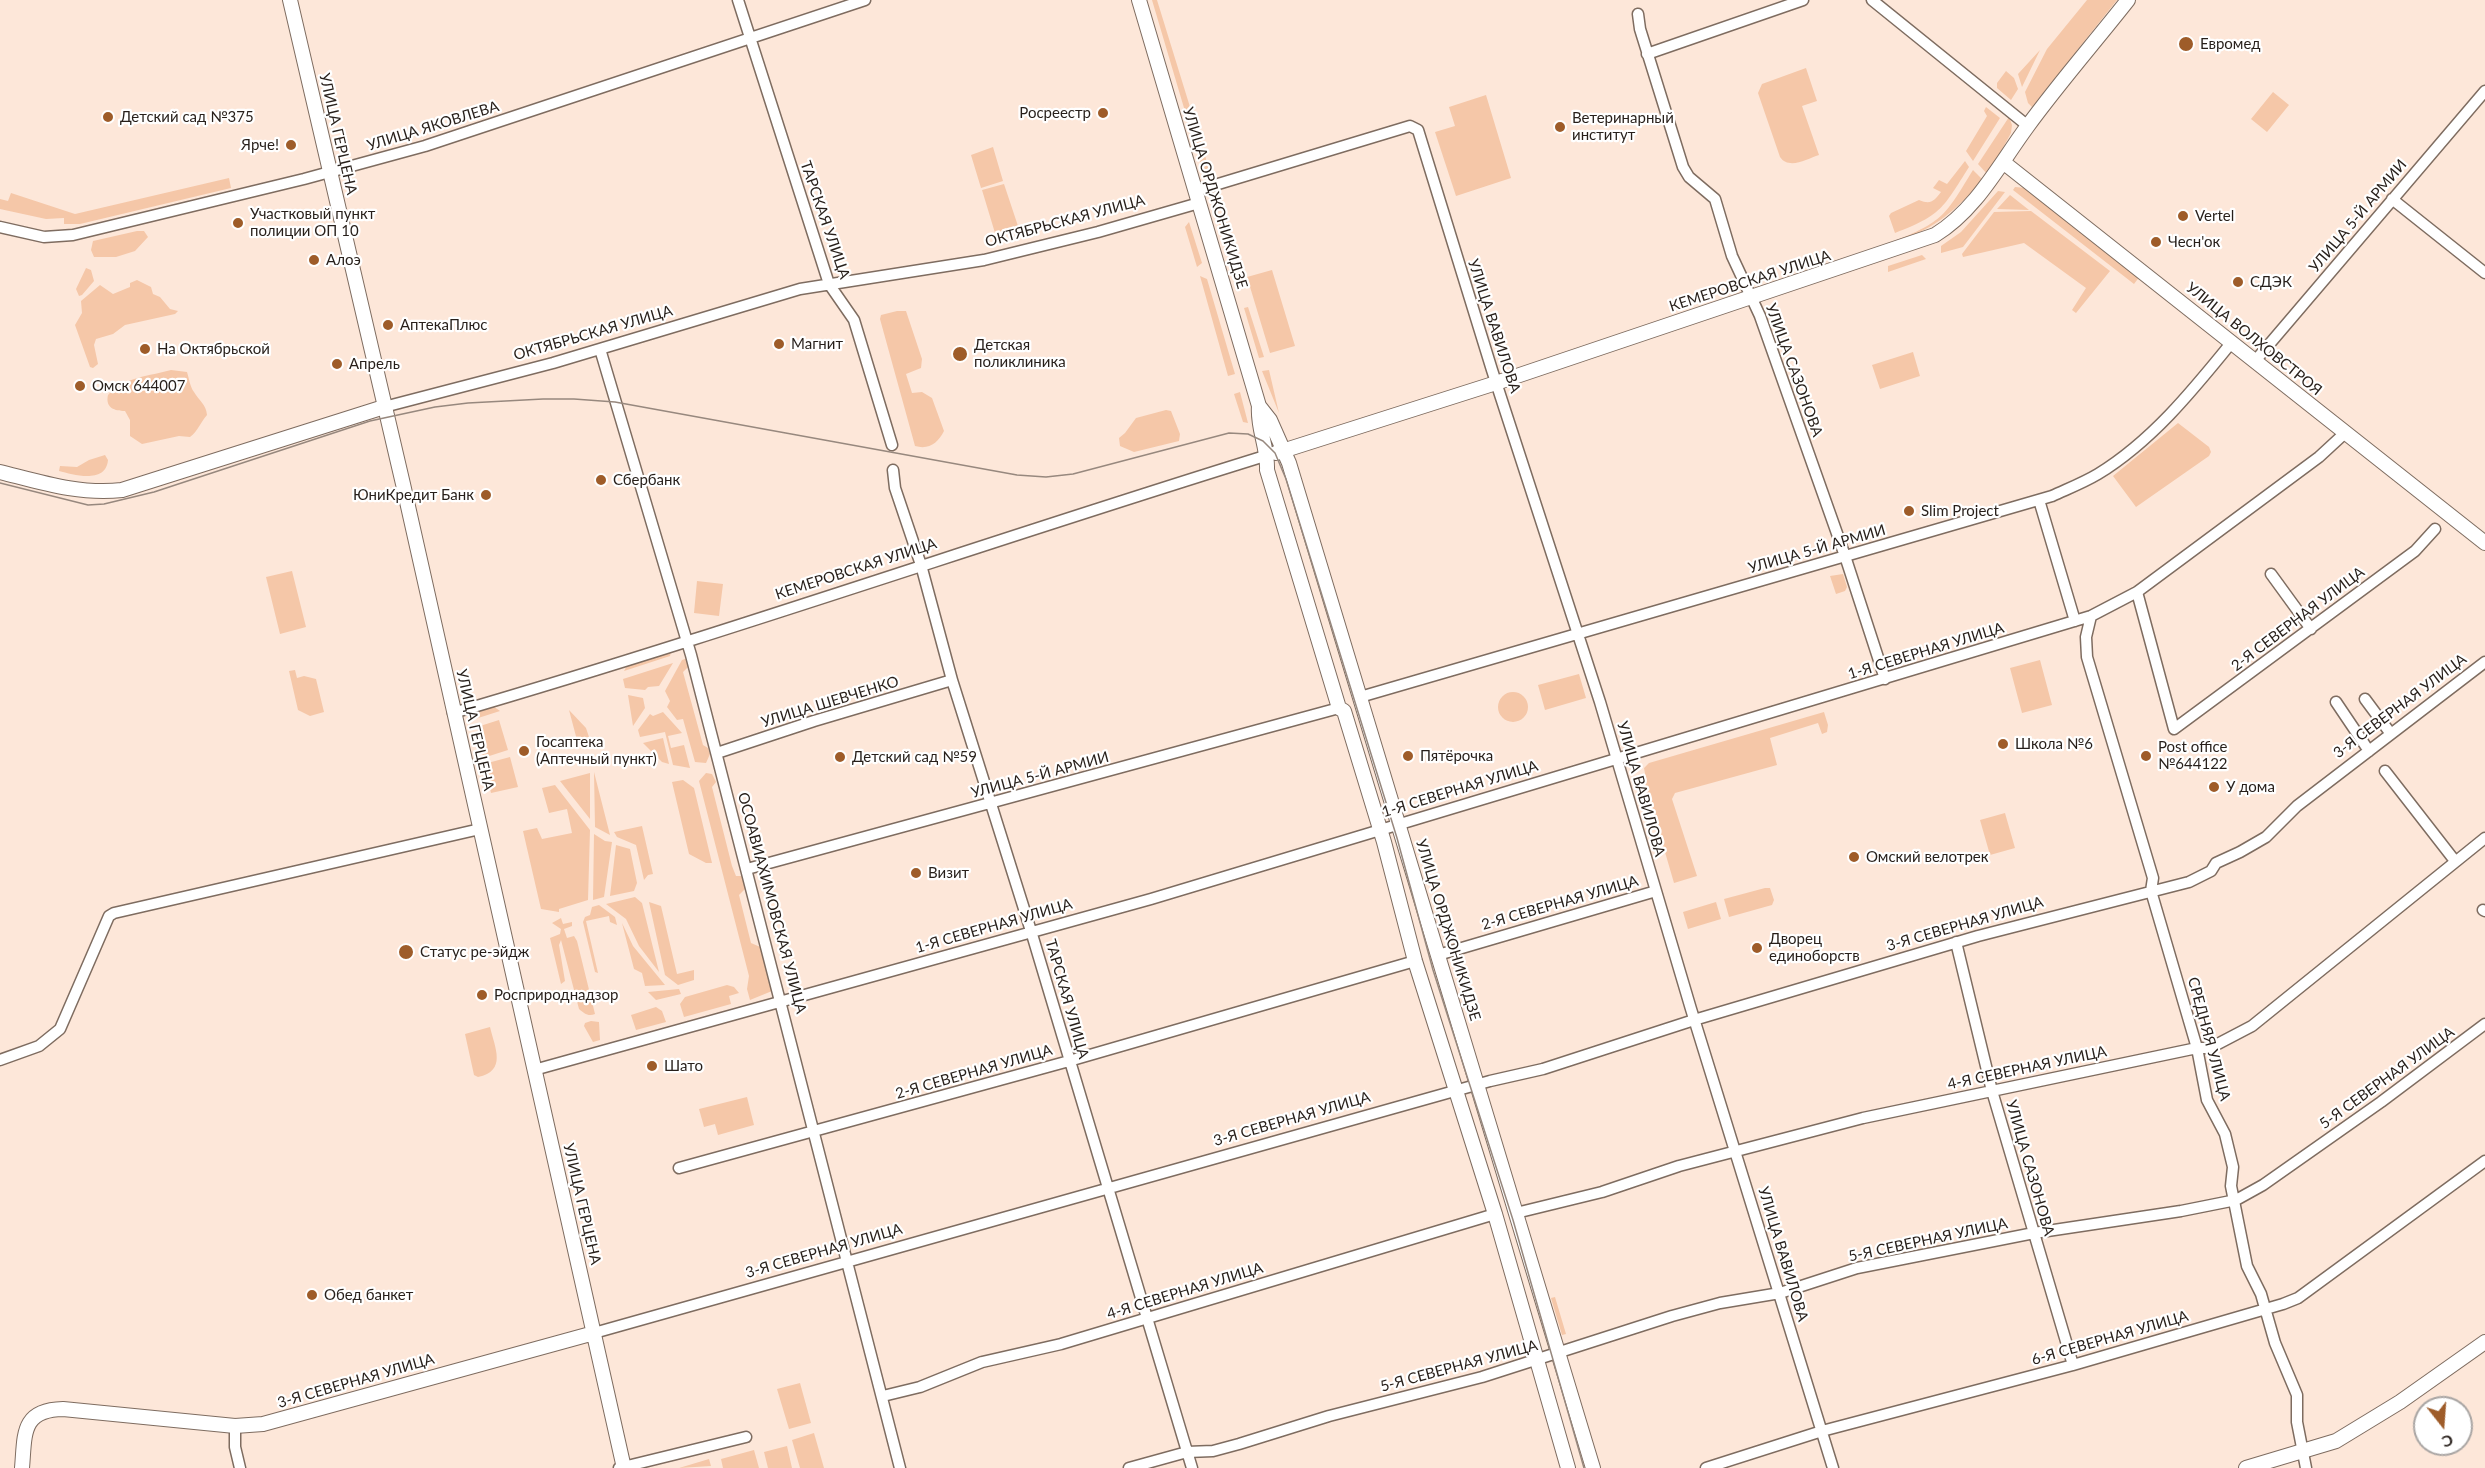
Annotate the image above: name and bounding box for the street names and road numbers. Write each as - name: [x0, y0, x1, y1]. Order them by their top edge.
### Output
- street label: УЛИЦА ГЕРЦЕНА: [315, 71, 361, 197]
- street label: УЛИЦА ЯКОВЛЕВА: [365, 97, 501, 155]
- street label: УЛИЦА ОРДЖОНИКИДЗЕ: [1179, 105, 1251, 291]
- street label: УЛИЦА 5-Й АРМИИ: [2305, 156, 2411, 276]
- street label: ТАРСКАЯ УЛИЦА: [796, 159, 854, 281]
- street label: ОКТЯБРЬСКАЯ УЛИЦА: [983, 191, 1147, 251]
- street label: КЕМЕРОВСКАЯ УЛИЦА: [1667, 246, 1833, 316]
- street label: УЛИЦА ВАВИЛОВА: [1464, 257, 1524, 395]
- street label: УЛИЦА ВОЛХОВСТРОЯ: [2182, 279, 2326, 399]
- street label: УЛИЦА САЗОНОВА: [1762, 301, 1826, 439]
- street label: ОКТЯБРЬСКАЯ УЛИЦА: [511, 302, 675, 364]
- street label: УЛИЦА 5-Й АРМИИ: [1746, 521, 1888, 577]
- street label: КЕМЕРОВСКАЯ УЛИЦА: [773, 534, 939, 604]
- street label: 2-Я СЕВЕРНАЯ УЛИЦА: [2228, 563, 2368, 675]
- street label: 1-Я СЕВЕРНАЯ УЛИЦА: [1846, 619, 2006, 683]
- street label: 3-Я СЕВЕРНАЯ УЛИЦА: [2330, 650, 2470, 762]
- street label: УЛИЦА ГЕРЦЕНА: [452, 667, 498, 793]
- street label: УЛИЦА ШЕВЧЕНКО: [759, 673, 901, 731]
- street label: УЛИЦА ВАВИЛОВА: [1613, 719, 1669, 859]
- street label: УЛИЦА 5-Й АРМИИ: [969, 748, 1111, 802]
- street label: 1-Я СЕВЕРНАЯ УЛИЦА: [1380, 757, 1540, 821]
- street label: ОСОАВИАХИМОВСКАЯ УЛИЦА: [734, 790, 810, 1016]
- street label: УЛИЦА ОРДЖОНИКИДЗЕ: [1412, 837, 1484, 1023]
- street label: 2-Я СЕВЕРНАЯ УЛИЦА: [1480, 872, 1640, 934]
- street label: 3-Я СЕВЕРНАЯ УЛИЦА: [1885, 893, 2045, 955]
- street label: 1-Я СЕВЕРНАЯ УЛИЦА: [914, 895, 1074, 957]
- street label: ТАРСКАЯ УЛИЦА: [1041, 937, 1093, 1061]
- street label: СРЕДНЯЯ УЛИЦА: [2184, 975, 2234, 1103]
- street label: 5-Я СЕВЕРНАЯ УЛИЦА: [2316, 1023, 2458, 1133]
- street label: 2-Я СЕВЕРНАЯ УЛИЦА: [894, 1041, 1054, 1103]
- street label: 4-Я СЕВЕРНАЯ УЛИЦА: [1946, 1042, 2108, 1094]
- street label: 3-Я СЕВЕРНАЯ УЛИЦА: [1212, 1088, 1372, 1150]
- street label: УЛИЦА САЗОНОВА: [2002, 1098, 2058, 1238]
- street label: УЛИЦА ГЕРЦЕНА: [559, 1141, 605, 1267]
- street label: УЛИЦА ВАВИЛОВА: [1754, 1184, 1812, 1324]
- street label: 5-Я СЕВЕРНАЯ УЛИЦА: [1847, 1214, 2009, 1266]
- street label: 3-Я СЕВЕРНАЯ УЛИЦА: [744, 1220, 904, 1282]
- street label: 4-Я СЕВЕРНАЯ УЛИЦА: [1105, 1259, 1265, 1323]
- street label: 6-Я СЕВЕРНАЯ УЛИЦА: [2030, 1307, 2190, 1369]
- street label: 5-Я СЕВЕРНАЯ УЛИЦА: [1378, 1336, 1540, 1396]
- street label: 3-Я СЕВЕРНАЯ УЛИЦА: [276, 1350, 436, 1412]

